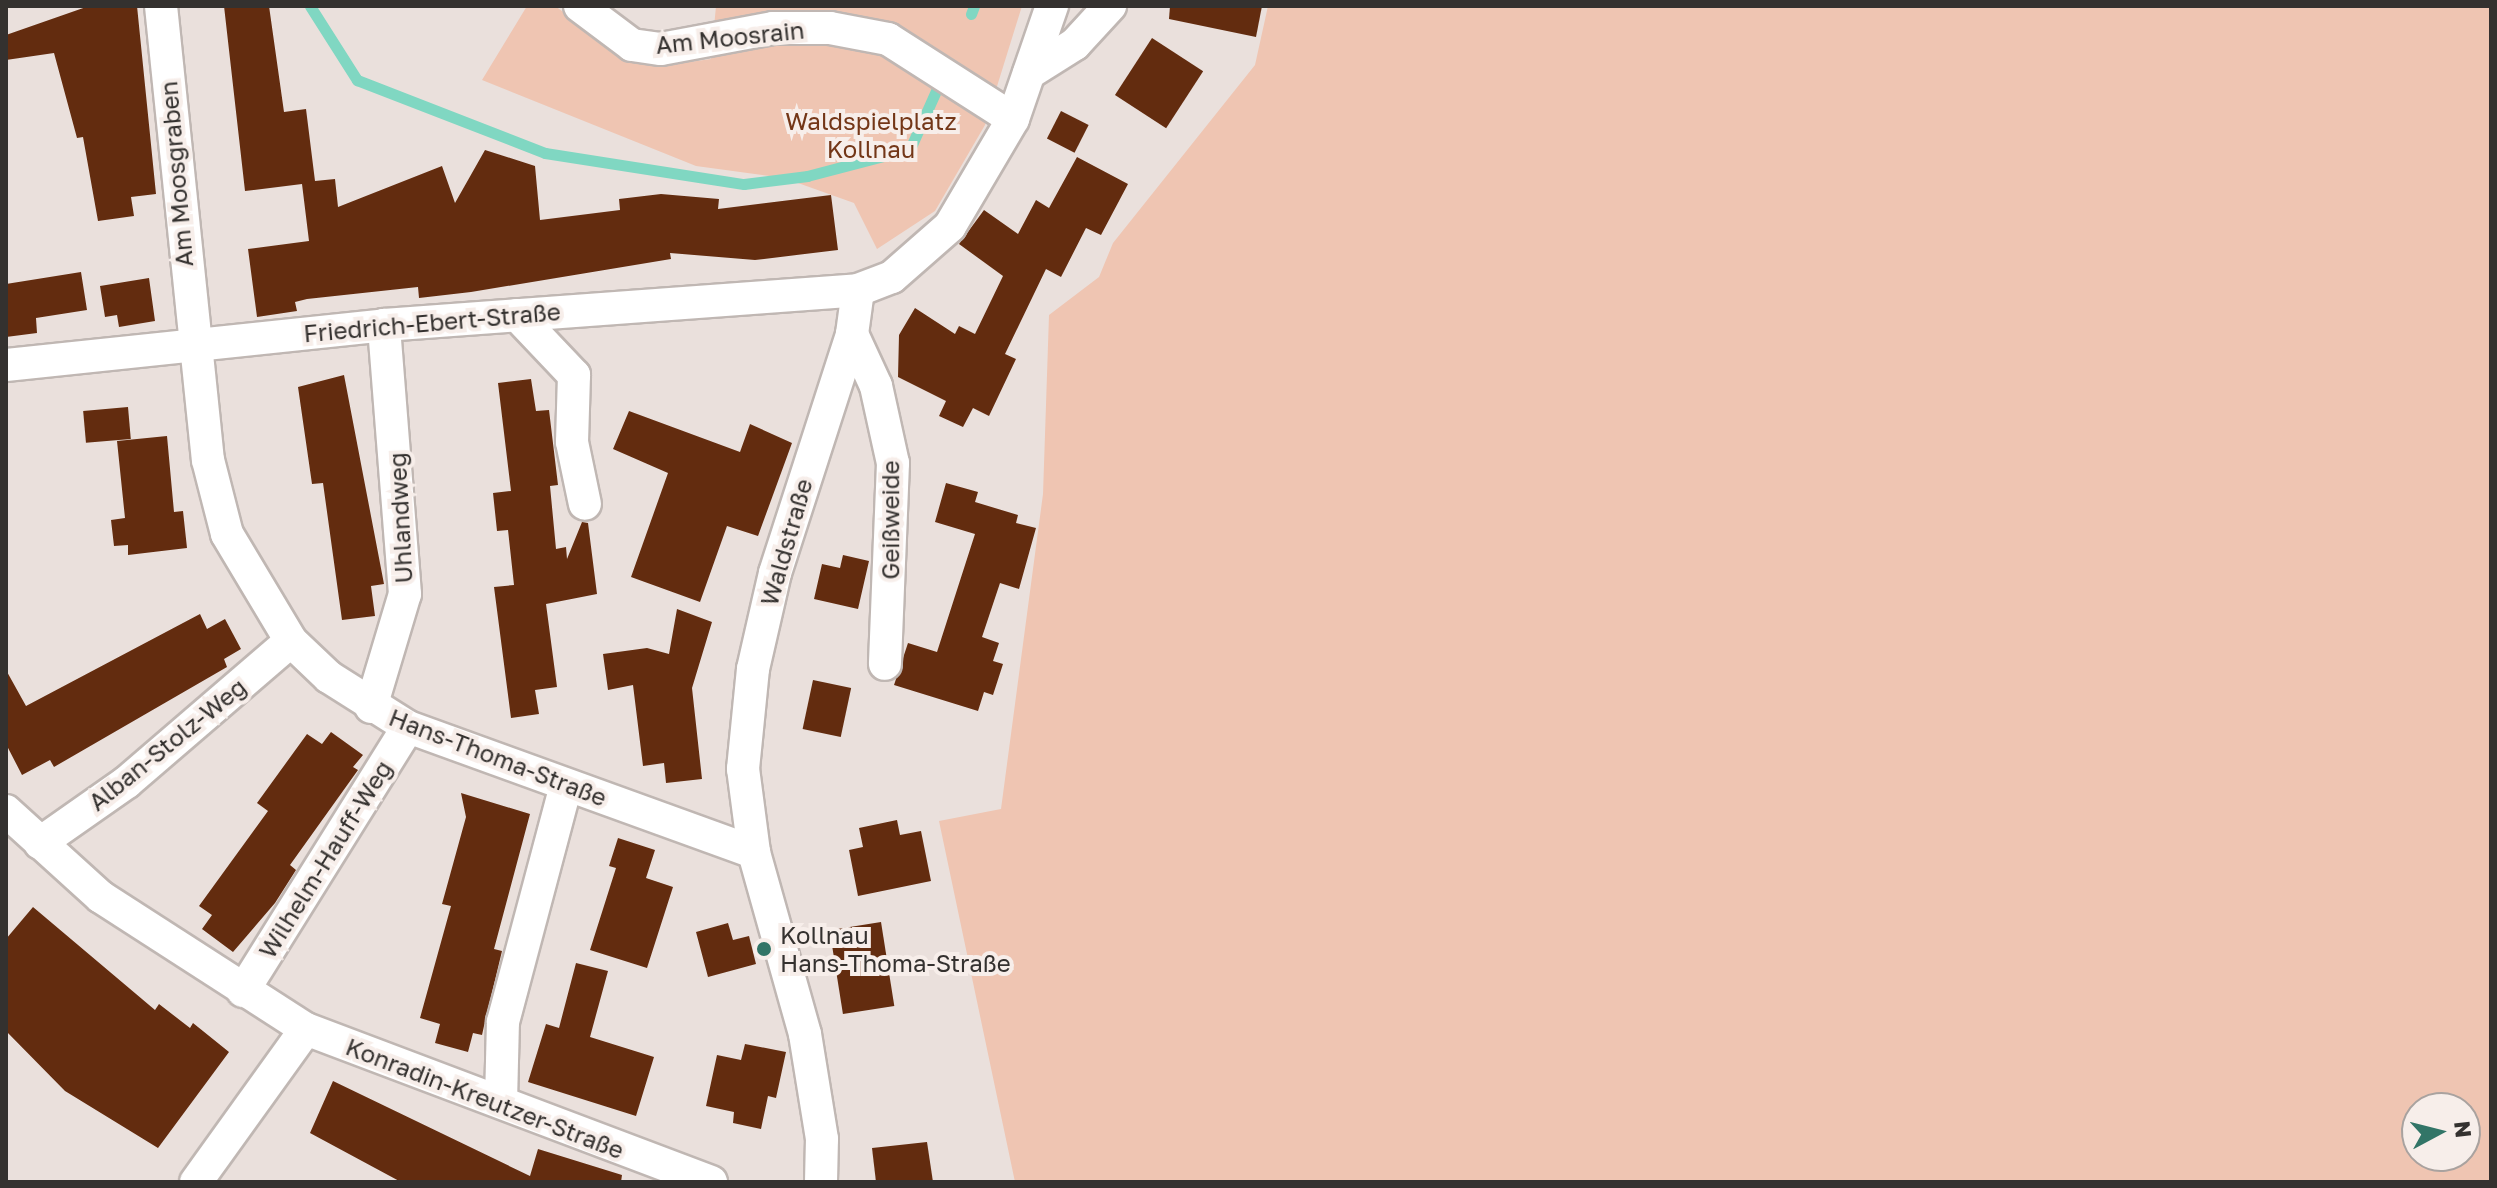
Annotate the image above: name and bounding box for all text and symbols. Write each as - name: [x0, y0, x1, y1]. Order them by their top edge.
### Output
- street label: Am Moosrain: [654, 15, 806, 59]
- street label: Am Moosgraben: [154, 80, 198, 268]
- park label: Waldspielplatz Kollnau: [785, 107, 957, 163]
- street label: Friedrich-Ebert-Straße: [302, 296, 562, 348]
- street label: Uhlandweg: [382, 452, 418, 584]
- street label: Geißweide: [876, 460, 904, 580]
- street label: Waldstraße: [754, 475, 818, 609]
- street label: Alban-Stolz-Weg: [83, 672, 251, 816]
- street label: Hans-Thoma-Straße: [385, 702, 611, 812]
- street label: Wilhelm-Hauff-Weg: [252, 755, 398, 963]
- place label: Kollnau Hans-Thoma-Straße: [780, 921, 1011, 977]
- marker: Kollnau Hans-Thoma-Straße: [755, 940, 773, 958]
- street label: Konradin-Kreutzer-Straße: [342, 1032, 628, 1164]
- north arrow: [2401, 1092, 2481, 1172]
- text: N: [2449, 1119, 2478, 1139]

